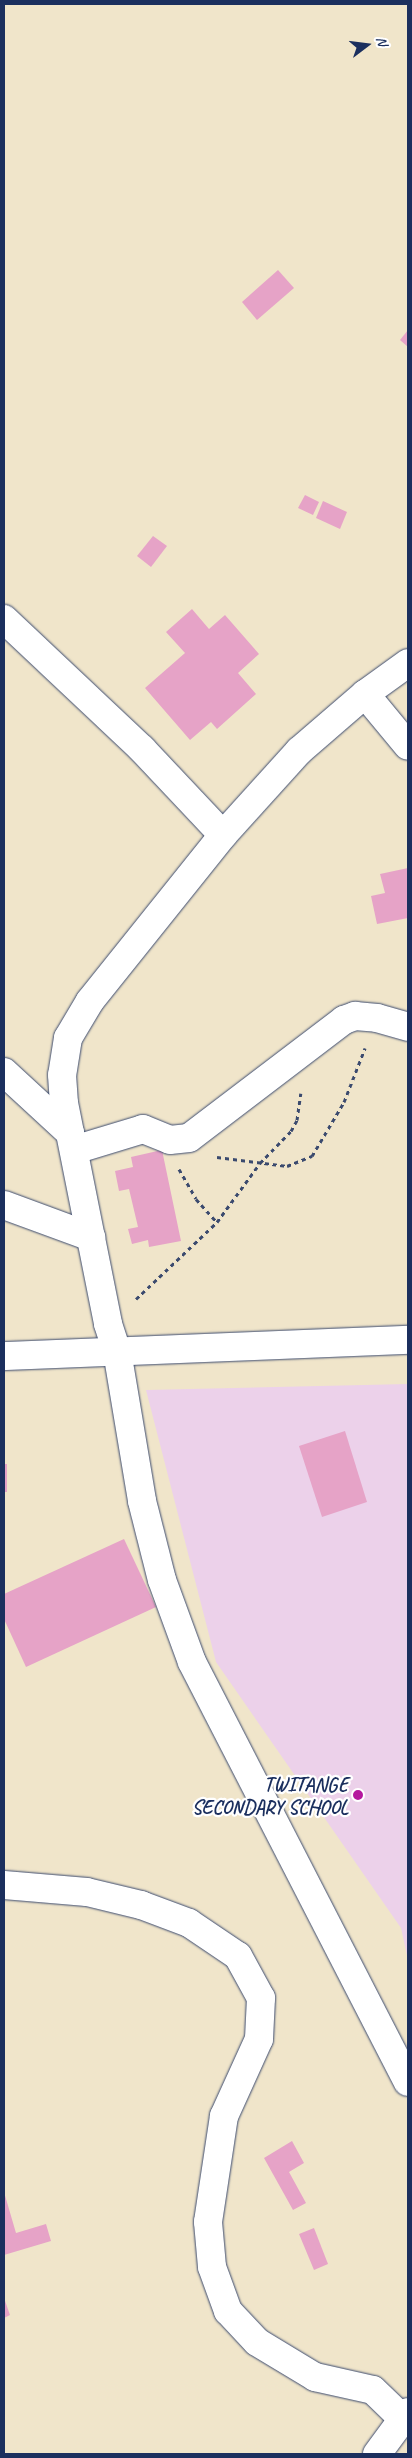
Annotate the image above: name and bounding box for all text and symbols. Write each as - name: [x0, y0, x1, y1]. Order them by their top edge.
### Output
- north arrow: [342, 20, 392, 70]
- text: N: [373, 35, 391, 47]
- place label: TWITANGE SECONDARY SCHOOL: [192, 1772, 348, 1819]
- marker: TWITANGE SECONDARY SCHOOL: [352, 1789, 364, 1801]

